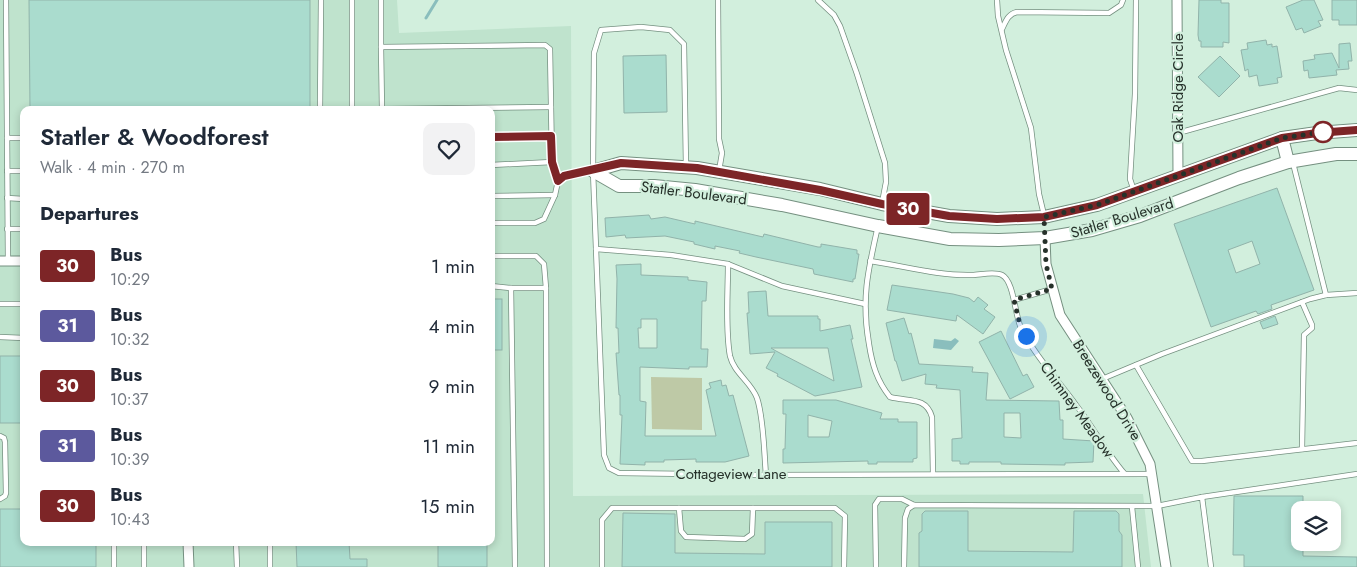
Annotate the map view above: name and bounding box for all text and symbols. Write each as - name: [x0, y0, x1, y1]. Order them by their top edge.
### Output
- street label: Oak Ridge Circle: [1167, 33, 1189, 143]
- text: Statler & Woodforest: [40, 119, 269, 154]
- unlabelled marker: [1312, 121, 1334, 143]
- button: heart: [423, 123, 475, 175]
- text: Walk · 4 min · 270 m: [40, 156, 185, 179]
- street label: Statler Boulevard: [640, 176, 748, 210]
- street label: Statler Boulevard: [1068, 192, 1176, 244]
- line badge: 30: [886, 193, 930, 225]
- text: 30: [896, 196, 920, 222]
- text: Departures: [40, 200, 139, 227]
- text: Bus: [110, 241, 142, 268]
- text: 30: [56, 253, 79, 279]
- text: 1 min: [431, 253, 475, 280]
- text: 10:29: [110, 268, 150, 291]
- text: Bus: [110, 301, 142, 328]
- text: 31: [57, 313, 78, 339]
- text: 4 min: [428, 313, 475, 340]
- your location: [1014, 324, 1039, 349]
- text: 10:32: [110, 328, 149, 351]
- street label: Breezewood Drive: [1067, 335, 1147, 445]
- street label: Chimney Meadow: [1035, 357, 1120, 463]
- text: Bus: [110, 361, 142, 388]
- text: 30: [56, 373, 79, 399]
- text: 9 min: [429, 373, 475, 400]
- text: 10:37: [110, 388, 149, 411]
- text: Bus: [110, 421, 142, 448]
- text: 31: [57, 433, 78, 459]
- text: 11 min: [422, 433, 475, 460]
- text: 10:39: [110, 448, 150, 471]
- street label: Cottageview Lane: [675, 463, 787, 485]
- text: Bus: [110, 481, 142, 508]
- text: 30: [56, 493, 79, 519]
- text: 15 min: [420, 493, 475, 520]
- map controls: [1291, 501, 1341, 551]
- button: layers: [1291, 501, 1341, 551]
- text: 10:43: [110, 508, 150, 531]

